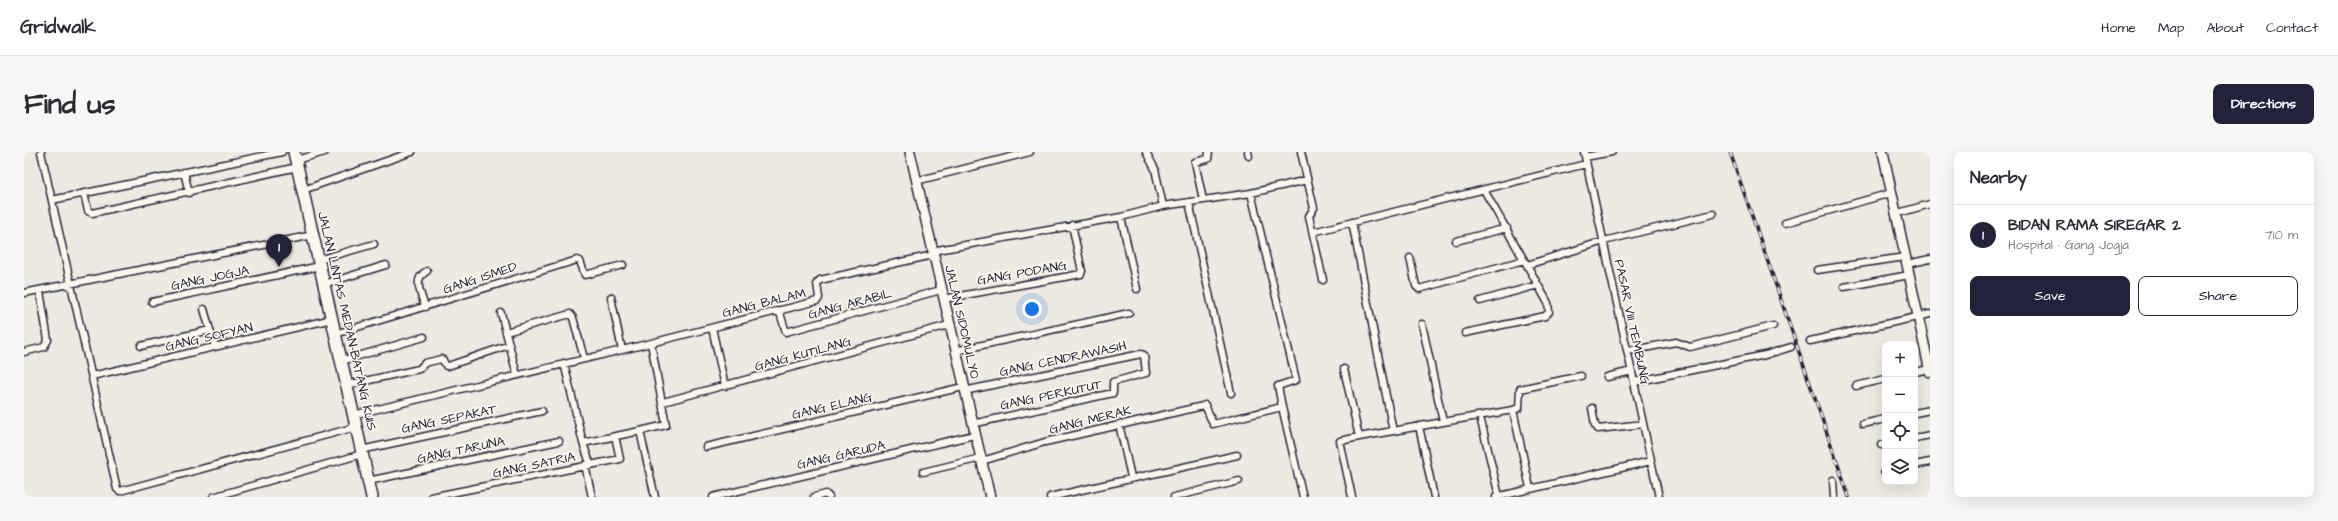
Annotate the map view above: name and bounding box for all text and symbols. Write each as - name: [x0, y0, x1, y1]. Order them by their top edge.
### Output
- text: Gridwalk: [20, 14, 96, 41]
- text: Home: [2101, 18, 2136, 38]
- text: Map: [2158, 18, 2184, 38]
- text: About: [2206, 18, 2244, 38]
- text: Contact: [2266, 18, 2318, 38]
- button: Directions: [2213, 84, 2314, 124]
- text: Find us: [24, 85, 115, 124]
- text: Nearby: [1970, 166, 2027, 190]
- street label: JALAN LINTAS MEDAN–BATANG KUIS: [313, 210, 381, 432]
- text: BIDAN RAMA SIREGAR 2: [2008, 215, 2181, 236]
- text: 1: [1982, 226, 1984, 244]
- text: 710 m: [2265, 226, 2298, 244]
- pin: 1: [266, 234, 292, 267]
- text: Hospital · Gang Jogja: [2008, 236, 2129, 254]
- street label: GANG PODANG: [976, 256, 1068, 290]
- street label: GANG ISMED: [441, 257, 520, 298]
- street label: PASAR VIII TEMBUNG: [1610, 258, 1654, 386]
- street label: GANG JOGJA: [169, 261, 251, 295]
- street label: JALAN SIDOMULYO: [940, 263, 984, 381]
- button: Save: [1970, 276, 2130, 316]
- button: Share: [2138, 276, 2298, 316]
- street label: GANG BALAM: [720, 284, 808, 322]
- street label: GANG ARABIL: [806, 284, 894, 324]
- your location: [1022, 299, 1042, 319]
- street label: GANG SOFYAN: [164, 318, 254, 356]
- street label: GANG KUTILANG: [753, 332, 853, 376]
- street label: GANG CENDRAWASIH: [998, 337, 1128, 381]
- map controls: [1882, 341, 1918, 485]
- button: +: [1882, 341, 1918, 377]
- street label: GANG PERKUTUT: [998, 375, 1104, 415]
- button: −: [1882, 377, 1918, 413]
- street label: GANG ELANG: [790, 388, 874, 424]
- street label: GANG SEPAKAT: [400, 400, 499, 438]
- street label: GANG MERAK: [1047, 401, 1133, 439]
- button: locate: [1882, 413, 1918, 449]
- street label: GANG TARUNA: [416, 432, 507, 468]
- street label: GANG GARUDA: [795, 436, 888, 474]
- street label: GANG SATRIA: [491, 447, 578, 483]
- button: layers: [1882, 449, 1918, 485]

